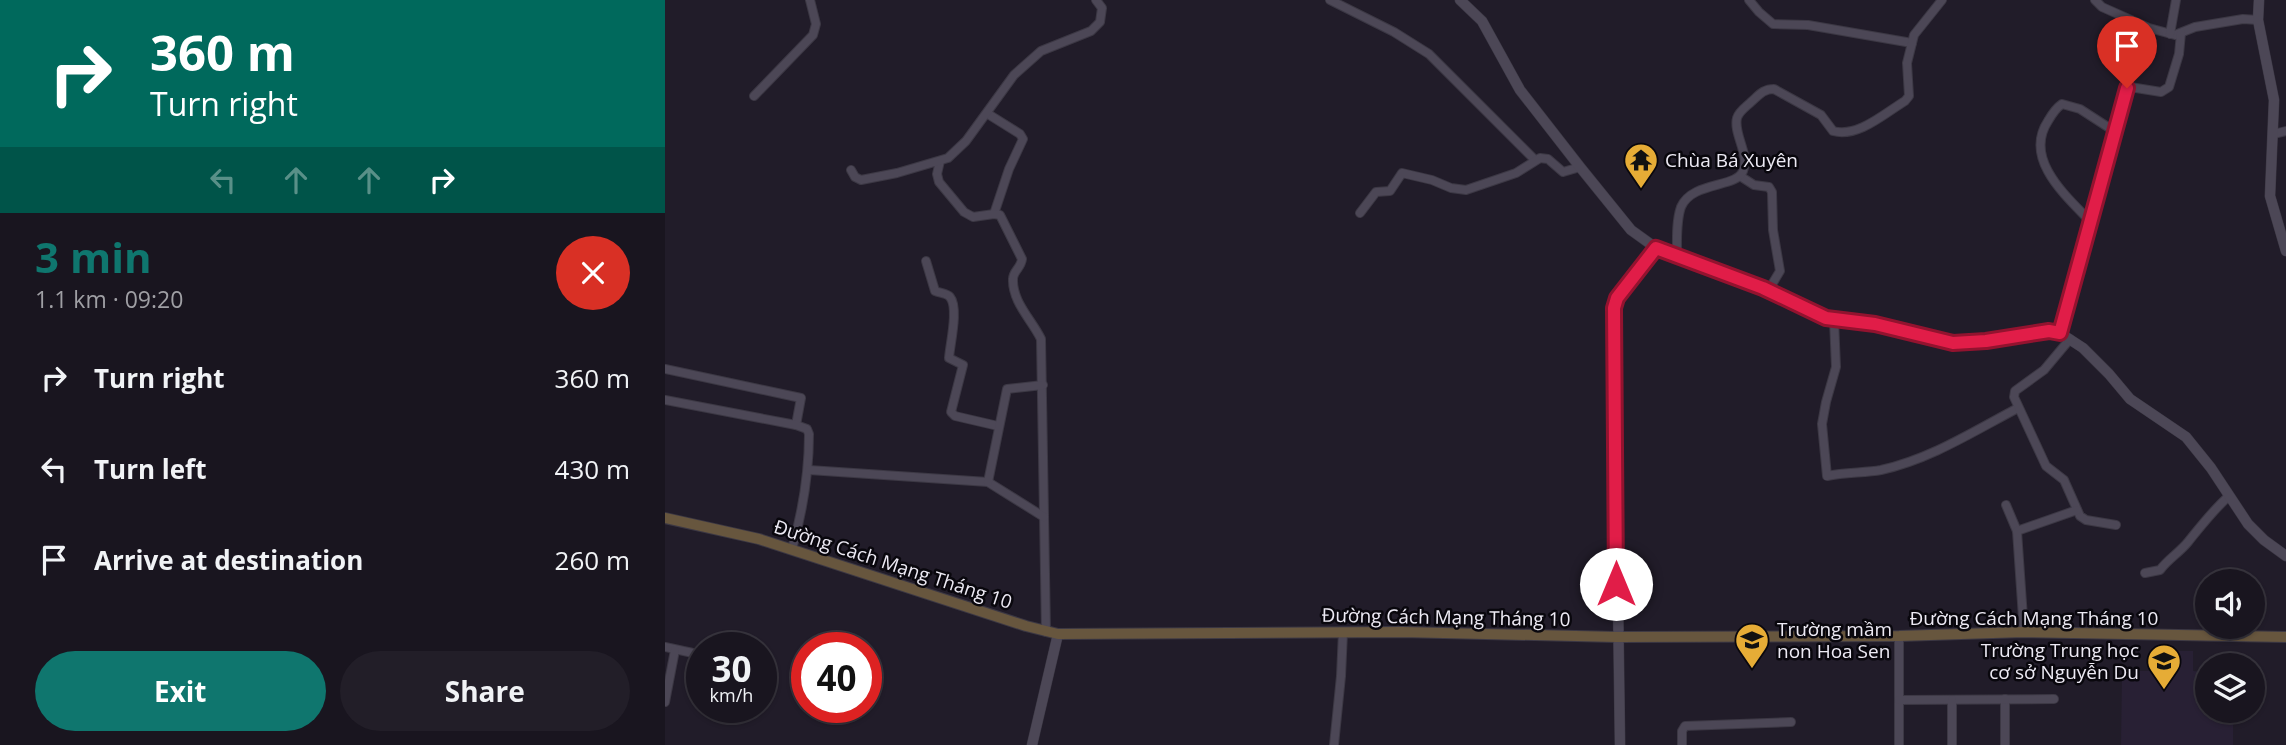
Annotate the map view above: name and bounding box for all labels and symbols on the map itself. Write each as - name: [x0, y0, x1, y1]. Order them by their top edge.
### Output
- pin: [2097, 16, 2157, 88]
- temple icon: Chùa Bá Xuyên: [1622, 141, 1660, 190]
- place label: Chùa Bá Xuyên: [1665, 147, 1798, 173]
- street label: Đường Cách Mạng Tháng 10: [771, 513, 1015, 615]
- position arrow: [1579, 547, 1653, 621]
- street label: Đường Cách Mạng Tháng 10: [1321, 602, 1571, 632]
- street label: Đường Cách Mạng Tháng 10: [1910, 605, 2158, 631]
- place label: Trường mầm non Hoa Sen: [1777, 616, 1892, 664]
- school or university icon: Trường mầm non Hoa Sen: [1733, 621, 1771, 670]
- speed limit sign: 40: [791, 632, 882, 723]
- place label: Trường Trung học cơ sở Nguyễn Du: [1981, 637, 2139, 685]
- school or university icon: Trường Trung học cơ sở Nguyễn Du: [2145, 642, 2183, 691]

